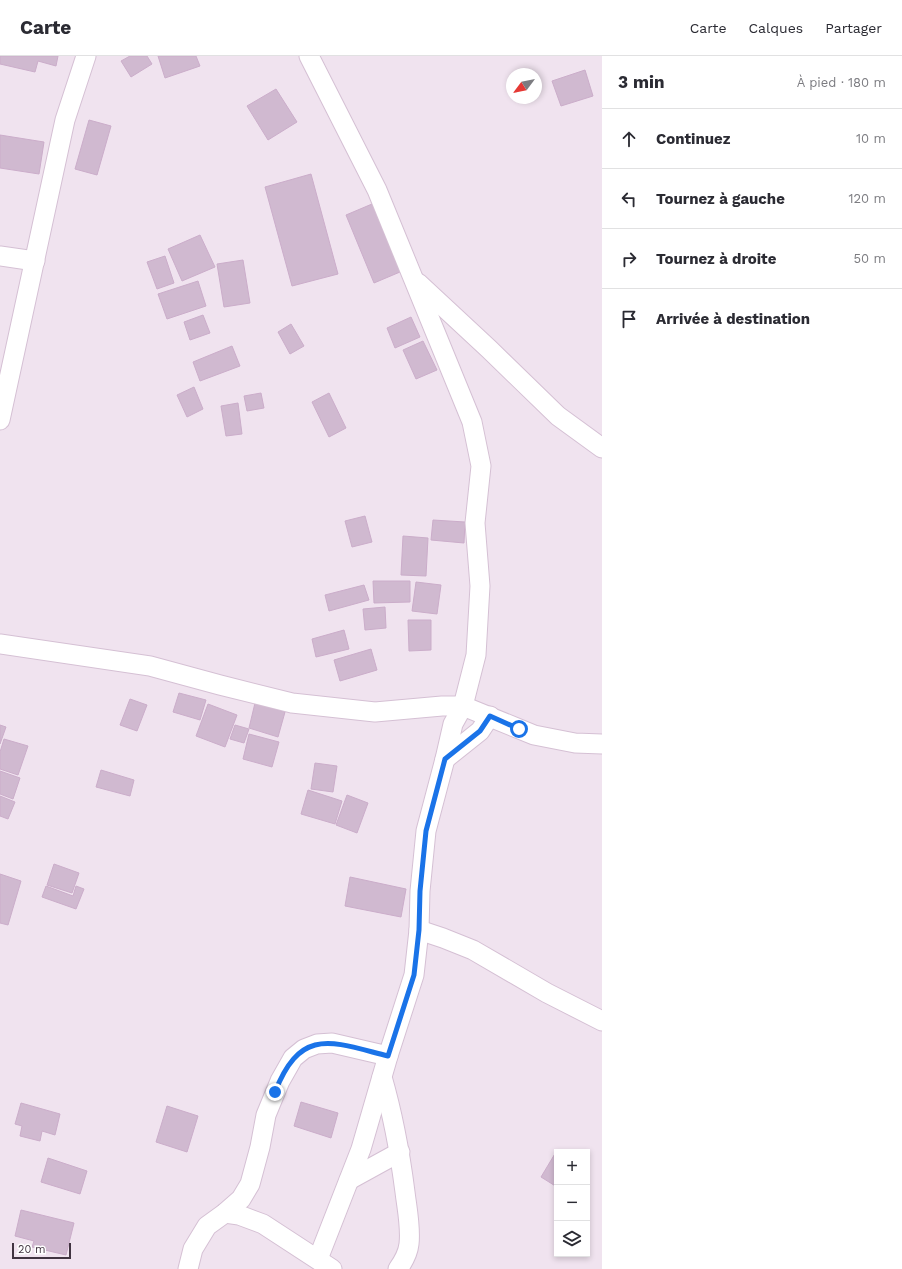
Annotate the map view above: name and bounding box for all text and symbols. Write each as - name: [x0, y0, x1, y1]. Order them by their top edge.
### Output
- text: Carte: [20, 16, 71, 39]
- text: Carte: [690, 20, 727, 36]
- text: Calques: [749, 20, 803, 36]
- text: Partager: [825, 20, 882, 36]
- north arrow: [506, 68, 542, 104]
- text: 3 min: [618, 72, 664, 92]
- text: À pied · 180 m: [797, 75, 886, 90]
- icon: ahead: [618, 128, 640, 150]
- text: Continuez: [656, 130, 730, 148]
- text: 10 m: [856, 131, 886, 146]
- icon: left: [618, 188, 640, 210]
- text: Tournez à gauche: [656, 190, 785, 208]
- text: 120 m: [848, 191, 886, 206]
- icon: right: [618, 248, 640, 270]
- text: Tournez à droite: [656, 250, 776, 268]
- text: 50 m: [854, 251, 886, 266]
- icon: arrive: [618, 308, 640, 330]
- text: Arrivée à destination: [656, 310, 810, 328]
- route start: [510, 720, 528, 738]
- route end: [266, 1083, 284, 1101]
- map controls: [554, 1149, 590, 1257]
- button: +: [554, 1149, 590, 1185]
- button: −: [554, 1185, 590, 1221]
- button: layers: [554, 1221, 590, 1257]
- scale bar: [12, 1241, 71, 1260]
- text: 20 m: [18, 1243, 46, 1256]

